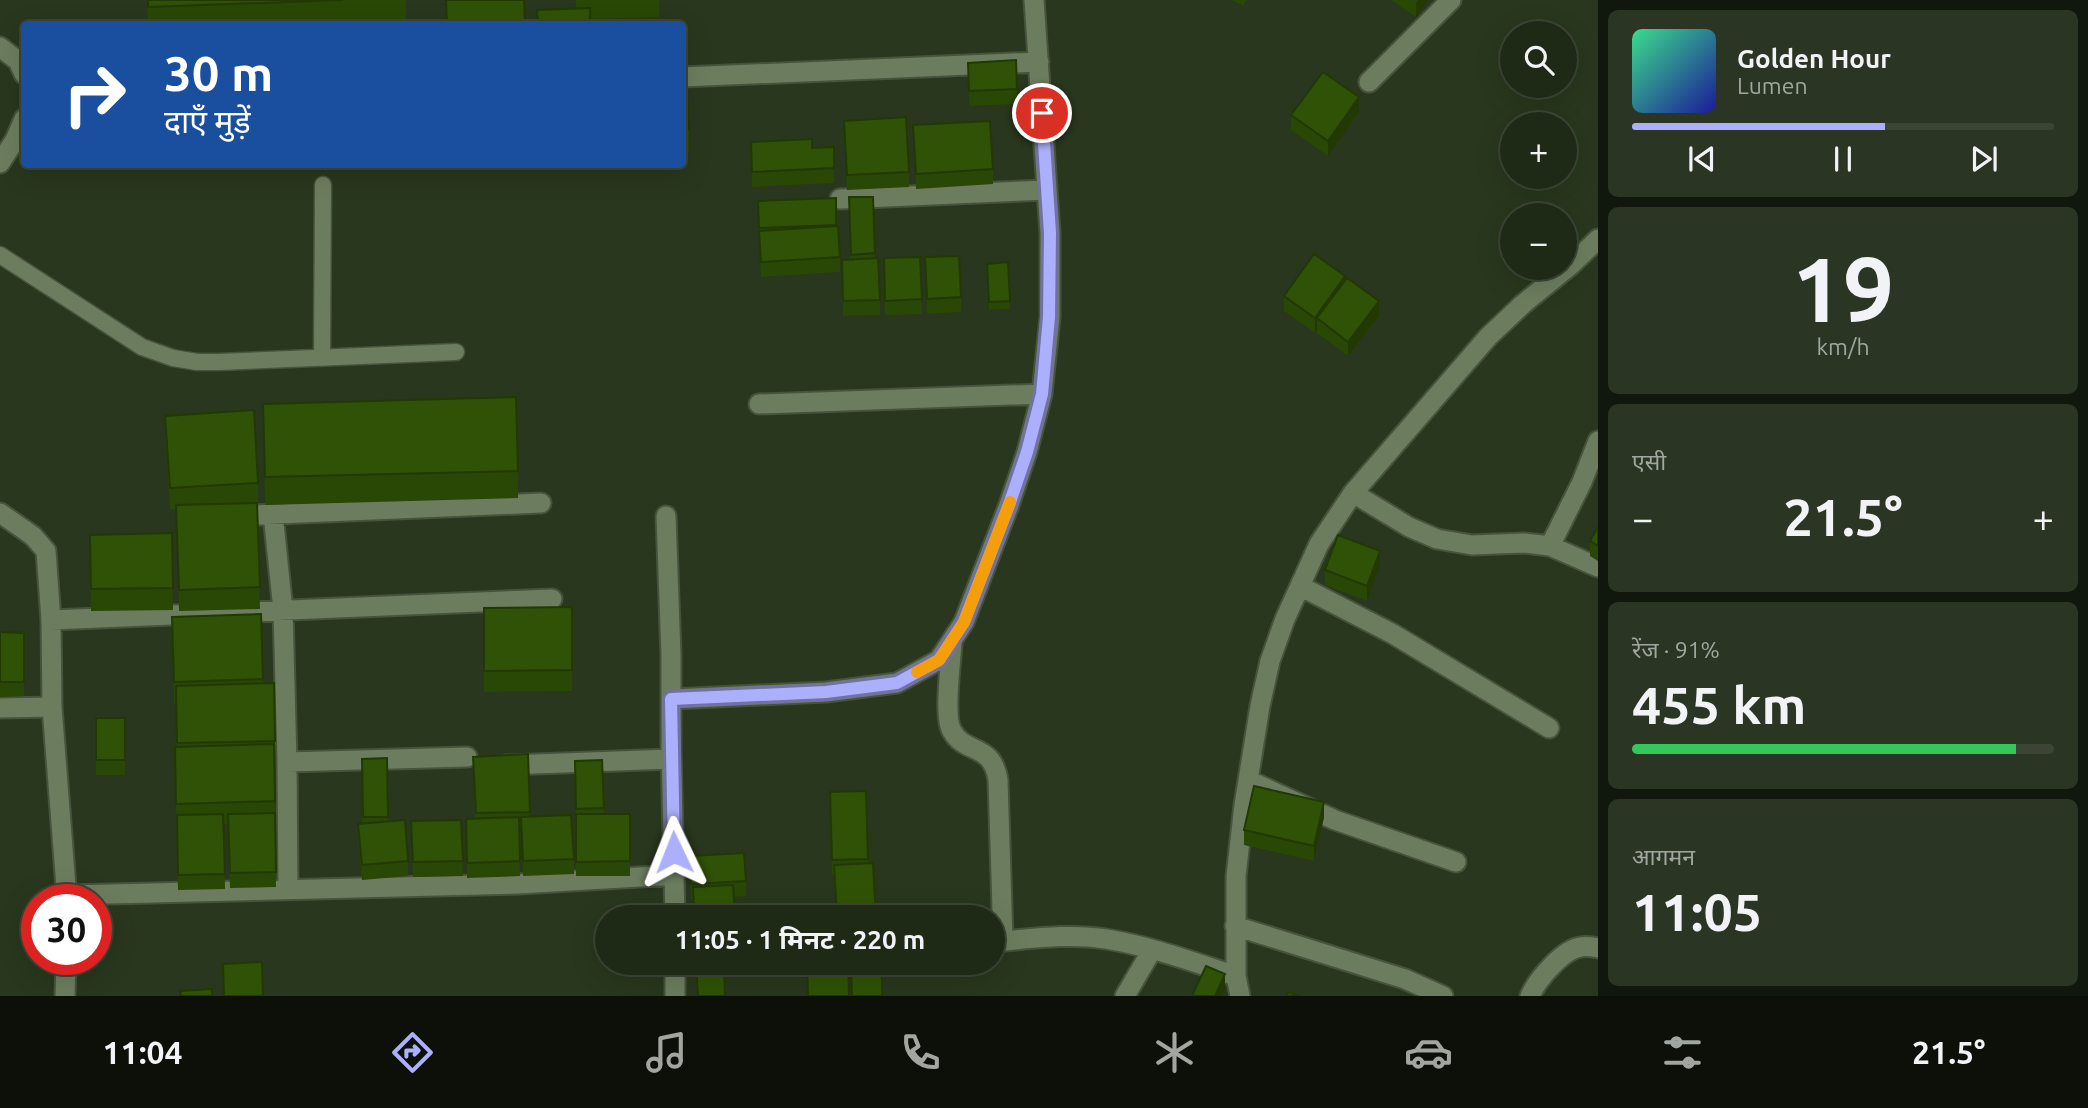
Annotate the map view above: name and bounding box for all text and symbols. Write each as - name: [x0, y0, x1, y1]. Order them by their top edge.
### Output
- map controls: [1500, 21, 1577, 280]
- button: search: [1500, 21, 1577, 98]
- text: Golden Hour: [1737, 44, 1891, 73]
- text: 30 m: [164, 45, 273, 100]
- icon: right: [49, 49, 140, 140]
- text: Lumen: [1737, 73, 1808, 98]
- pin: [1012, 83, 1072, 143]
- icon: arrive: [1023, 94, 1061, 132]
- text: दाएँ मुड़ें: [164, 103, 251, 139]
- button: +: [1500, 112, 1577, 189]
- icon: previous: [1683, 140, 1721, 178]
- icon: pause: [1824, 140, 1862, 178]
- icon: next: [1965, 140, 2003, 178]
- button: −: [1500, 203, 1577, 280]
- text: 19: [1792, 237, 1894, 339]
- text: km/h: [1816, 334, 1870, 359]
- text: एसी: [1632, 449, 1666, 474]
- text: 21.5°: [1783, 488, 1903, 546]
- text: −: [1632, 497, 1653, 539]
- text: +: [2033, 497, 2054, 539]
- text: रेंज · 91%: [1632, 637, 1720, 662]
- text: 455 km: [1632, 676, 1806, 734]
- position arrow: [637, 815, 711, 889]
- text: आगमन: [1632, 844, 1695, 869]
- text: 11:05: [1632, 883, 1762, 941]
- speed limit sign: 30: [21, 884, 112, 975]
- text: 11:05 · 1 मिनट · 220 m: [675, 925, 925, 954]
- icon: directions: [388, 1028, 437, 1077]
- icon: music: [642, 1028, 691, 1077]
- icon: phone: [896, 1028, 945, 1077]
- icon: climate: [1150, 1028, 1199, 1077]
- icon: car: [1404, 1028, 1453, 1077]
- icon: filters: [1658, 1028, 1707, 1077]
- text: 11:04: [103, 1034, 183, 1070]
- text: 21.5°: [1912, 1034, 1985, 1070]

